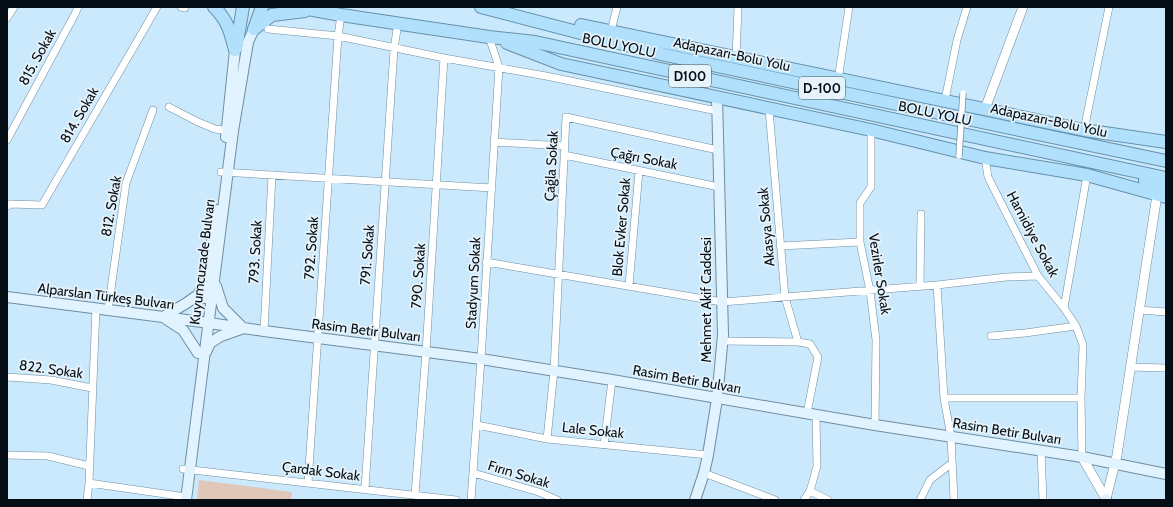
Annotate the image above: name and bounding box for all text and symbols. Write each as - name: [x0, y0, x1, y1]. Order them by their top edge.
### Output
- street label: 815. Sokak: [14, 25, 60, 88]
- street label: BOLU YOLU: [581, 28, 657, 62]
- street label: Adapazarı-Bolu Yolu: [672, 33, 792, 75]
- road number: D100: [669, 65, 711, 87]
- road number: D-100: [799, 77, 845, 99]
- street label: 814. Sokak: [56, 83, 103, 146]
- street label: BOLU YOLU: [897, 96, 973, 130]
- street label: Adapazarı-Bolu Yolu: [989, 99, 1109, 141]
- street label: Çağla Sokak: [540, 130, 562, 202]
- street label: Çağrı Sokak: [609, 143, 680, 173]
- street label: 812. Sokak: [97, 173, 125, 238]
- street label: Blok Evker Sokak: [608, 176, 634, 277]
- street label: Akasya Sokak: [754, 186, 778, 267]
- street label: Hamidiye Sokak: [1003, 188, 1064, 281]
- street label: Kuyumcuzade Bulvarı: [185, 198, 219, 326]
- street label: 792. Sokak: [300, 215, 322, 280]
- street label: 793. Sokak: [244, 219, 266, 284]
- street label: 791. Sokak: [356, 223, 378, 286]
- street label: Vezirler Sokak: [865, 232, 895, 317]
- street label: Stadyum Sokak: [462, 236, 484, 329]
- street label: Mehmet Akif Caddesi: [697, 237, 715, 363]
- street label: 790. Sokak: [407, 242, 429, 309]
- street label: Alparslan Türkeş Bulvarı: [37, 279, 175, 313]
- street label: Rasim Betir Bulvarı: [310, 314, 422, 346]
- street label: 822. Sokak: [18, 356, 85, 382]
- street label: Rasim Betir Bulvarı: [631, 361, 743, 397]
- street label: Rasim Betir Bulvarı: [951, 414, 1063, 448]
- street label: Lale Sokak: [561, 418, 626, 442]
- street label: Fırın Sokak: [486, 456, 553, 492]
- street label: Çardak Sokak: [281, 457, 362, 485]

